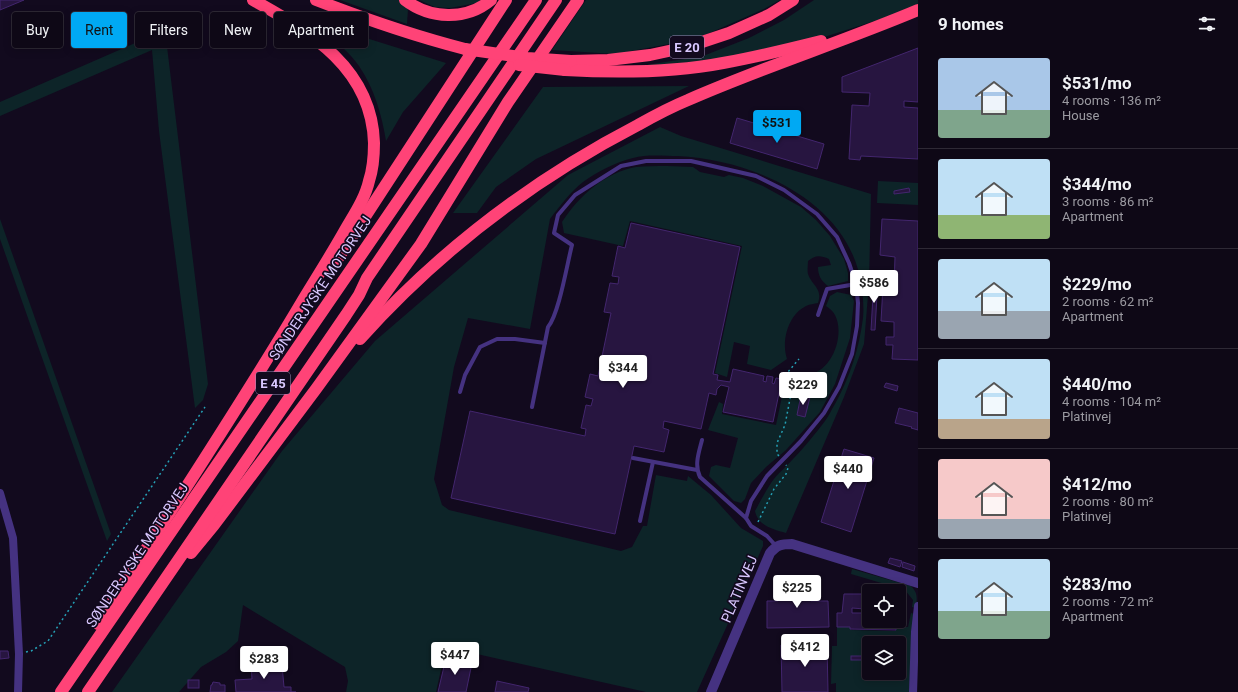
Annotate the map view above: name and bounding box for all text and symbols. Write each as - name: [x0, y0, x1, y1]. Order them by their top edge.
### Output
- chip: Buy: [12, 12, 63, 48]
- chip: Rent: [71, 12, 127, 48]
- chip: Filters: [135, 12, 202, 48]
- chip: New: [210, 12, 266, 48]
- chip: Apartment: [274, 12, 368, 48]
- icon: filters: [1196, 13, 1218, 35]
- text: 9 homes: [938, 14, 1004, 34]
- road number: E 20: [670, 36, 704, 58]
- text: $531/mo: [1062, 73, 1132, 93]
- icon: home: [970, 74, 1018, 122]
- text: 4 rooms · 136 m²: [1062, 93, 1161, 108]
- text: House: [1062, 108, 1099, 123]
- pin: $531: [753, 110, 801, 144]
- text: $531: [762, 115, 792, 130]
- text: $344/mo: [1062, 174, 1132, 194]
- icon: home: [970, 175, 1018, 223]
- text: 3 rooms · 86 m²: [1062, 194, 1154, 209]
- text: Apartment: [1062, 209, 1124, 224]
- street label: SØNDERJYSKE MOTORVEJ: [266, 213, 374, 363]
- pin: $586: [850, 270, 898, 304]
- text: $229/mo: [1062, 274, 1132, 294]
- text: $586: [859, 275, 889, 290]
- icon: home: [970, 275, 1018, 323]
- text: 2 rooms · 62 m²: [1062, 294, 1154, 309]
- text: Apartment: [1062, 309, 1124, 324]
- pin: $344: [599, 355, 647, 389]
- text: $344: [608, 360, 638, 375]
- road number: E 45: [256, 372, 290, 394]
- pin: $229: [779, 372, 827, 406]
- text: $440/mo: [1062, 374, 1132, 394]
- icon: home: [970, 375, 1018, 423]
- text: $229: [788, 377, 818, 392]
- text: 4 rooms · 104 m²: [1062, 394, 1161, 409]
- text: Platinvej: [1062, 409, 1111, 424]
- pin: $440: [824, 456, 872, 490]
- text: $440: [833, 461, 863, 476]
- text: $412/mo: [1062, 474, 1132, 494]
- icon: home: [970, 475, 1018, 523]
- street label: SØNDERJYSKE MOTORVEJ: [83, 480, 191, 630]
- text: 2 rooms · 80 m²: [1062, 494, 1154, 509]
- text: Platinvej: [1062, 509, 1111, 524]
- street label: PLATINVEJ: [718, 553, 760, 625]
- text: $283/mo: [1062, 574, 1132, 594]
- pin: $225: [773, 575, 821, 609]
- icon: home: [970, 575, 1018, 623]
- text: $225: [782, 580, 812, 595]
- map controls: [862, 584, 906, 680]
- button: locate: [862, 584, 906, 628]
- text: 2 rooms · 72 m²: [1062, 594, 1154, 609]
- text: Apartment: [1062, 609, 1124, 624]
- pin: $412: [781, 634, 829, 668]
- button: layers: [862, 636, 906, 680]
- text: $412: [790, 639, 820, 654]
- pin: $447: [431, 642, 479, 676]
- pin: $283: [240, 646, 288, 680]
- text: $447: [440, 647, 470, 662]
- text: $283: [249, 651, 279, 666]

